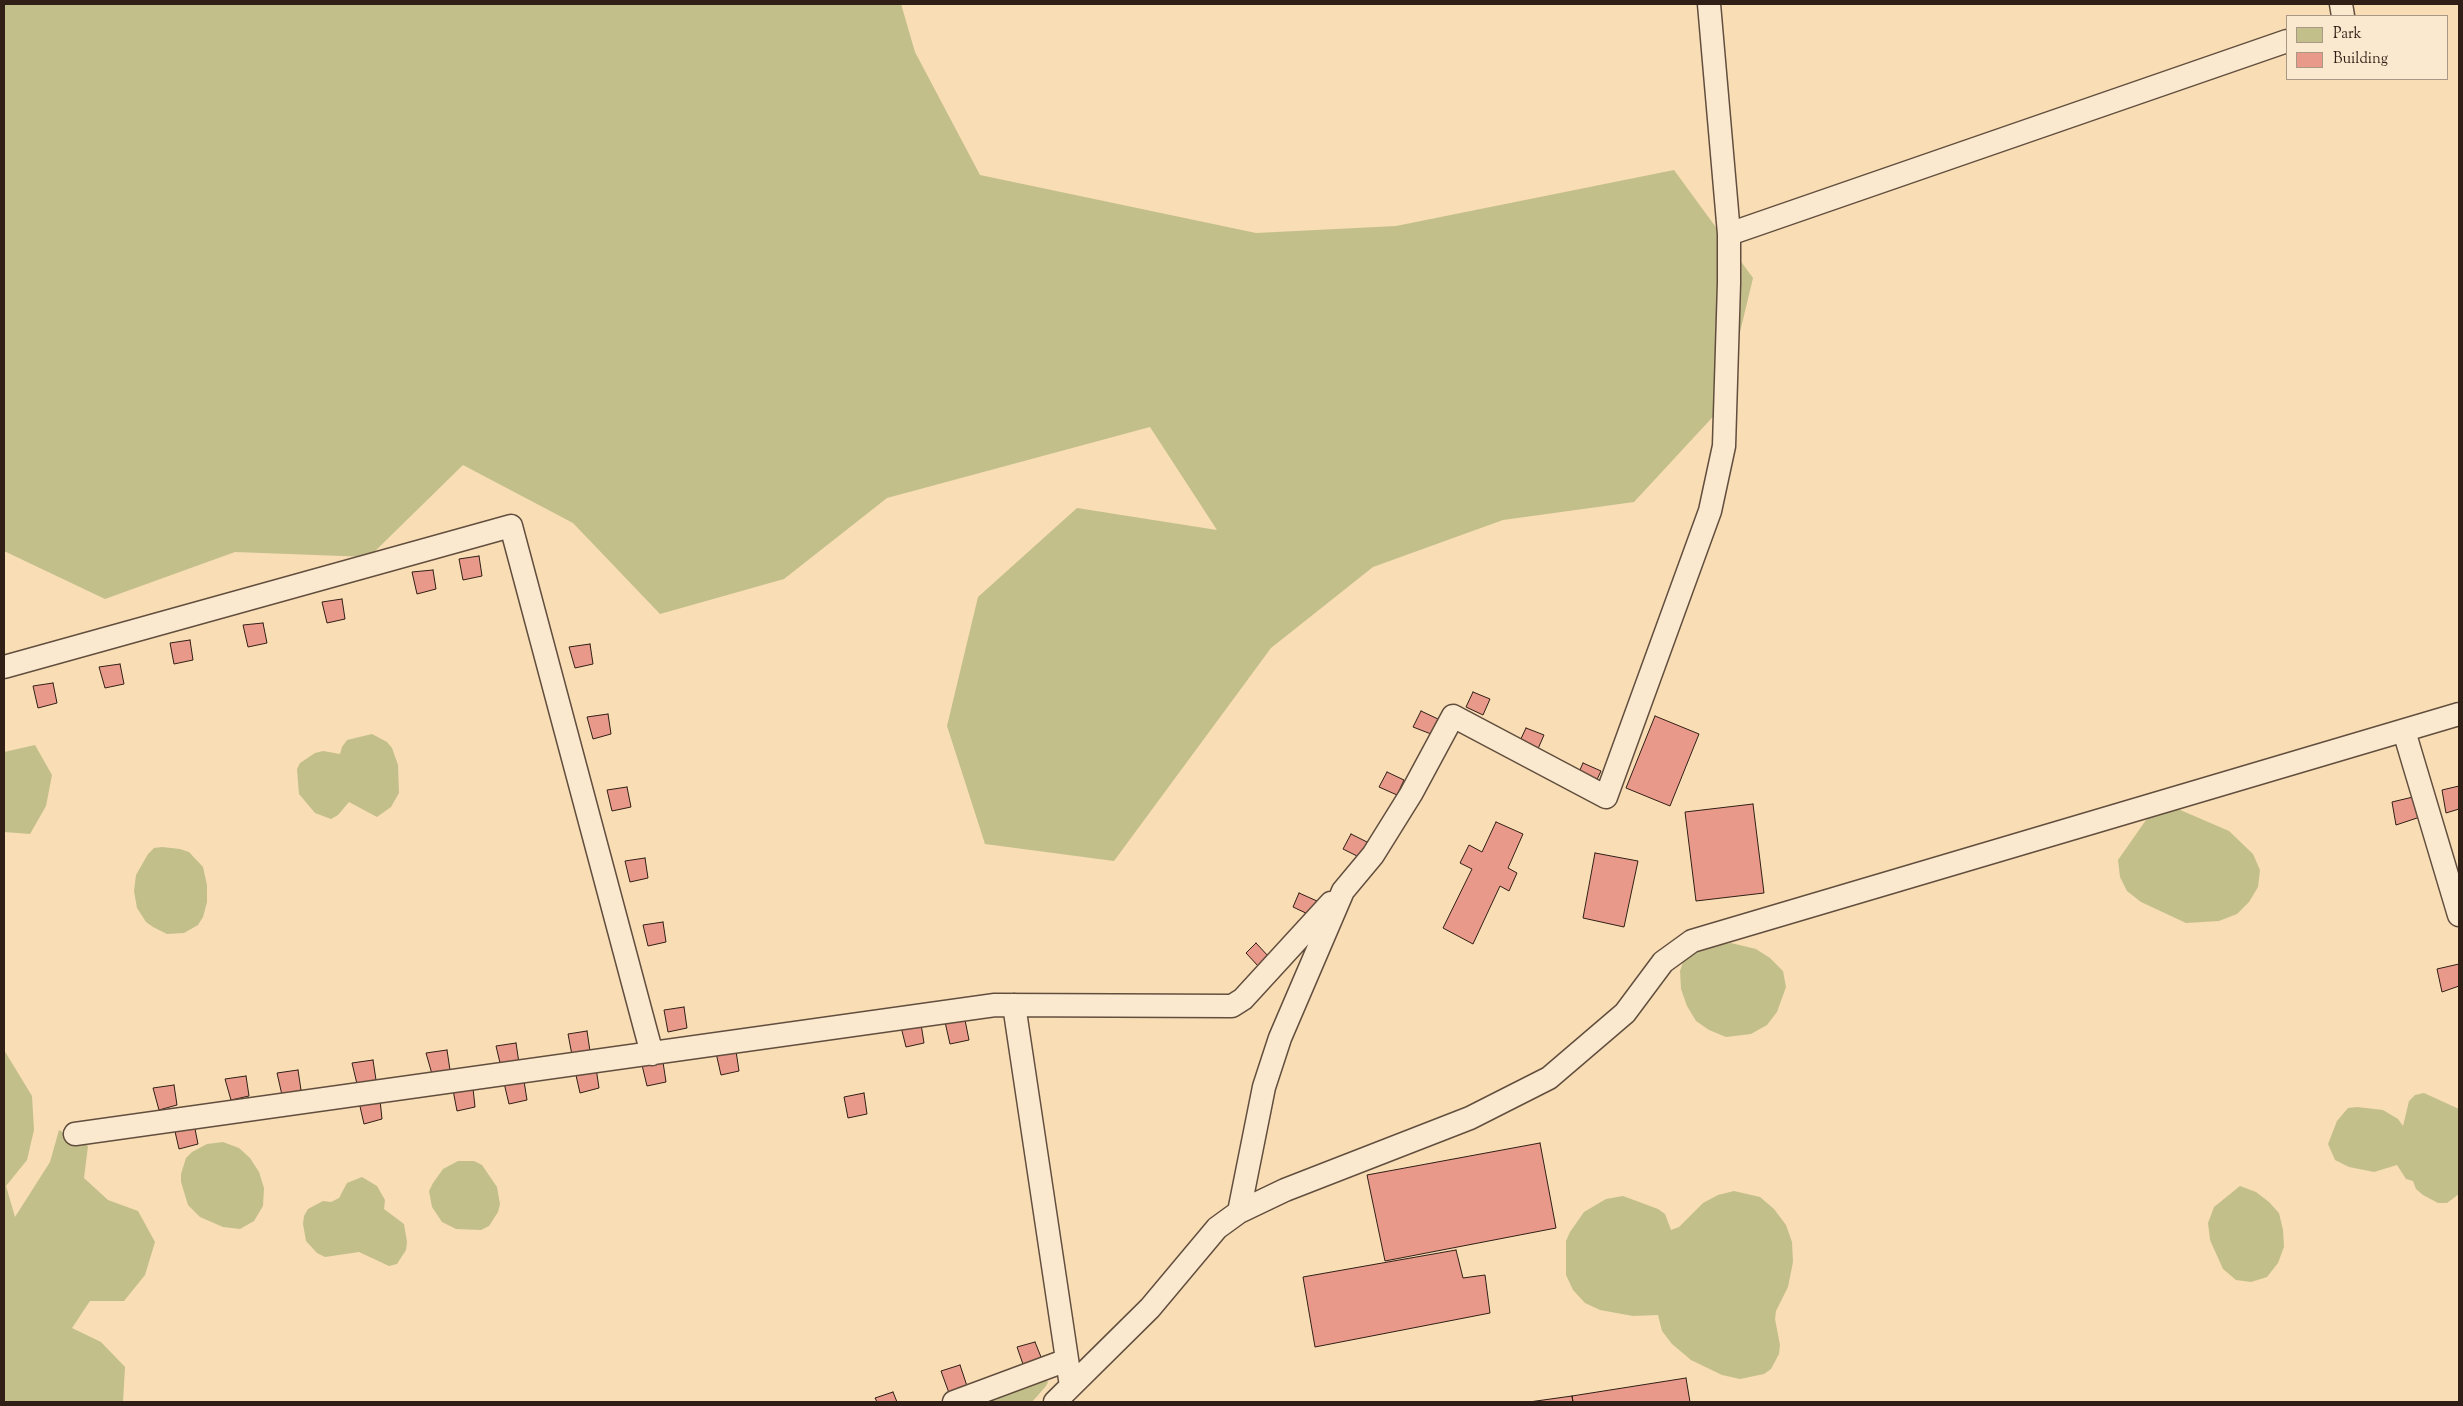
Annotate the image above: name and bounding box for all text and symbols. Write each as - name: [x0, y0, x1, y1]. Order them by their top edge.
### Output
- legend: [2286, 15, 2448, 80]
- text: Park: [2333, 24, 2362, 45]
- text: Building: [2333, 49, 2388, 70]

